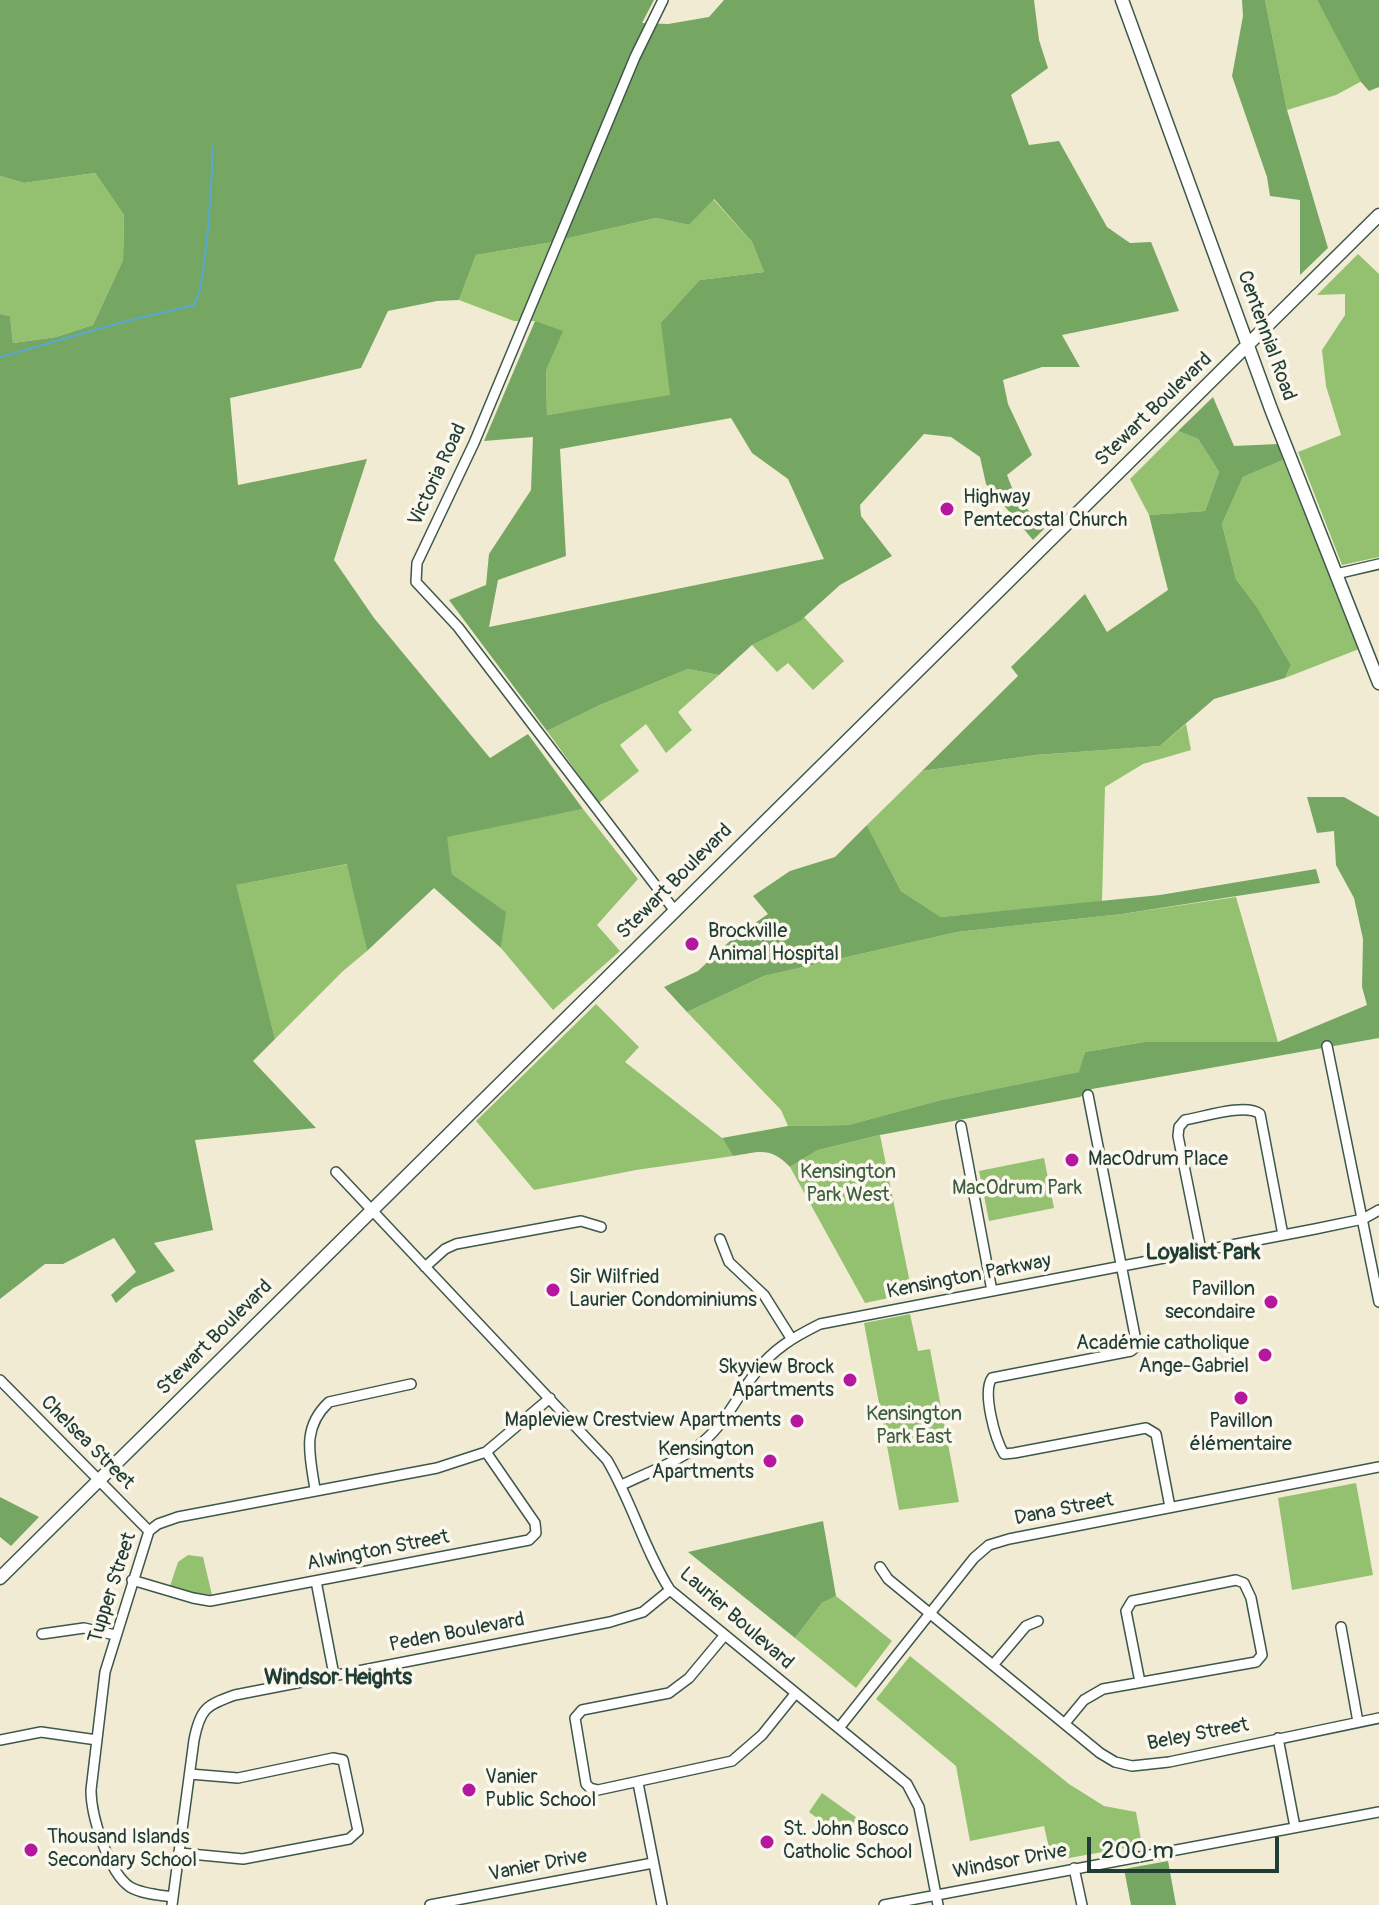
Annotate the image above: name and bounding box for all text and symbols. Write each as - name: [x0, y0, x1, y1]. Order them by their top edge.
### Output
- street label: Centennial Road: [1231, 268, 1301, 404]
- street label: Stewart Boulevard: [1090, 348, 1218, 472]
- street label: Victoria Road: [404, 420, 472, 530]
- place label: Highway Pentecostal Church: [963, 486, 1127, 533]
- marker: Highway Pentecostal Church: [938, 500, 956, 518]
- street label: Stewart Boulevard: [612, 819, 738, 945]
- place label: Brockville Animal Hospital: [708, 920, 839, 967]
- marker: Brockville Animal Hospital: [683, 935, 701, 953]
- place label: MacOdrum Place: [1088, 1148, 1228, 1172]
- marker: MacOdrum Place: [1063, 1151, 1081, 1169]
- park label: Kensington Park West: [800, 1161, 896, 1208]
- park label: MacOdrum Park: [952, 1177, 1082, 1201]
- district label: Loyalist Park: [1146, 1240, 1260, 1266]
- street label: Kensington Parkway: [885, 1249, 1053, 1305]
- place label: Sir Wilfried Laurier Condominiums: [569, 1266, 757, 1313]
- street label: Stewart Boulevard: [152, 1275, 278, 1401]
- place label: Pavillon secondaire: [1165, 1278, 1255, 1325]
- marker: Sir Wilfried Laurier Condominiums: [544, 1281, 562, 1299]
- marker: Pavillon secondaire: [1262, 1293, 1280, 1311]
- place label: Académie catholique Ange-Gabriel: [1076, 1332, 1249, 1379]
- marker: Académie catholique Ange-Gabriel: [1256, 1346, 1274, 1364]
- place label: Skyview Brock Apartments: [718, 1356, 834, 1403]
- marker: Skyview Brock Apartments: [841, 1371, 859, 1389]
- marker: Pavillon élémentaire: [1232, 1389, 1250, 1407]
- street label: Chelsea Street: [35, 1391, 139, 1495]
- park label: Kensington Park East: [866, 1403, 962, 1450]
- place label: Mapleview Crestview Apartments: [505, 1409, 781, 1433]
- place label: Pavillon élémentaire: [1190, 1410, 1292, 1457]
- marker: Mapleview Crestview Apartments: [788, 1412, 806, 1430]
- place label: Kensington Apartments: [652, 1438, 754, 1485]
- marker: Kensington Apartments: [761, 1452, 779, 1470]
- street label: Dana Street: [1012, 1489, 1116, 1531]
- street label: Alwington Street: [305, 1525, 451, 1577]
- street label: Tupper Street: [84, 1530, 142, 1646]
- street label: Laurier Boulevard: [674, 1563, 798, 1675]
- street label: Peden Boulevard: [387, 1608, 527, 1658]
- district label: Windsor Heights: [264, 1665, 412, 1691]
- street label: Beley Street: [1145, 1713, 1251, 1757]
- place label: Vanier Public School: [485, 1766, 596, 1813]
- marker: Vanier Public School: [460, 1781, 478, 1799]
- place label: St. John Bosco Catholic School: [783, 1818, 912, 1865]
- scale bar: [1091, 1821, 1283, 1871]
- place label: Thousand Islands Secondary School: [47, 1826, 197, 1873]
- marker: St. John Bosco Catholic School: [758, 1833, 776, 1851]
- text: 200 m: [1101, 1836, 1174, 1865]
- street label: Windsor Drive: [951, 1839, 1069, 1885]
- marker: Thousand Islands Secondary School: [22, 1841, 40, 1859]
- street label: Vanier Drive: [487, 1845, 589, 1887]

